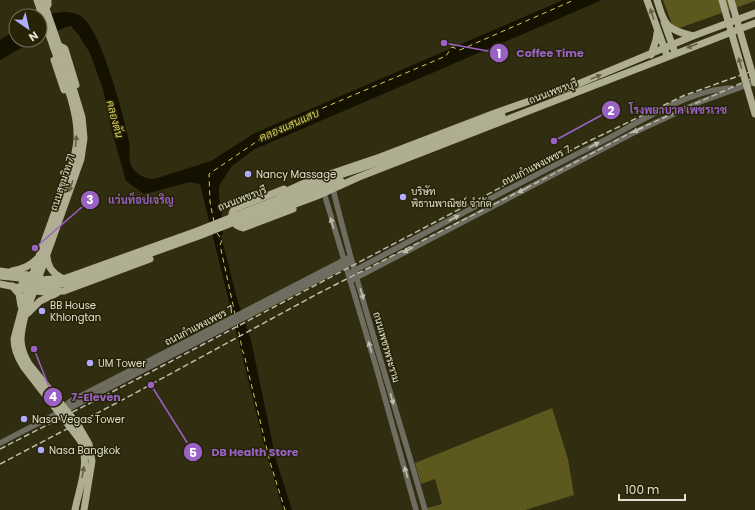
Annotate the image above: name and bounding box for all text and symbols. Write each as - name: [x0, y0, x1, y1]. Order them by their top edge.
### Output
- north arrow: [8, 8, 48, 48]
- one-way arrow: [648, 8, 654, 20]
- text: N: [26, 27, 41, 45]
- callout: Coffee Time: [489, 42, 592, 65]
- one-way arrow: [686, 44, 698, 50]
- text: 1: [497, 45, 501, 62]
- text: Coffee Time: [516, 45, 584, 61]
- one-way arrow: [737, 57, 743, 70]
- one-way arrow: [590, 74, 601, 80]
- street label: ถนนเพชรบุรี: [527, 75, 580, 108]
- water label: คลองตัน: [102, 99, 128, 139]
- callout: โรงพยาบาล เพชรเวช: [601, 99, 735, 122]
- text: 2: [608, 102, 615, 119]
- text: โรงพยาบาล เพชรเวช: [628, 102, 727, 118]
- water label: คลองแสนแสบ: [256, 105, 322, 145]
- one-way arrow: [633, 127, 644, 133]
- one-way arrow: [73, 135, 80, 147]
- street label: ถนนกำแพงเพชร 7: [499, 141, 574, 189]
- one-way arrow: [589, 142, 600, 148]
- street label: ถนนสุขุมวิท 71: [46, 152, 79, 213]
- place label: Nancy Massage: [256, 167, 336, 182]
- marker: Nancy Massage: [243, 169, 253, 179]
- one-way arrow: [68, 181, 74, 193]
- street label: ถนนเพชรบุรี: [216, 182, 269, 215]
- place label: บริษัท พิธานพาณิชย์ จำกัด: [411, 184, 492, 211]
- one-way arrow: [517, 187, 529, 194]
- callout: แว่นท็อปเจริญ: [80, 188, 182, 211]
- text: 3: [86, 191, 94, 208]
- text: แว่นท็อปเจริญ: [108, 192, 174, 208]
- marker: บริษัท พิธานพาณิชย์ จำกัด: [398, 192, 408, 202]
- one-way arrow: [449, 215, 460, 221]
- one-way arrow: [329, 217, 335, 229]
- one-way arrow: [402, 247, 414, 254]
- one-way arrow: [359, 288, 365, 300]
- place label: BB House Khlongtan: [50, 298, 101, 325]
- street label: ถนนกำแพงเพชร 7: [162, 301, 237, 349]
- marker: BB House Khlongtan: [37, 306, 47, 316]
- street label: ถนนเพชรพระราม: [369, 310, 404, 384]
- one-way arrow: [367, 341, 373, 353]
- place label: UM Tower: [98, 356, 146, 371]
- marker: UM Tower: [85, 358, 95, 368]
- callout: 7-Eleven: [43, 385, 129, 408]
- text: 4: [49, 388, 57, 405]
- text: 7-Eleven: [71, 389, 121, 405]
- one-way arrow: [390, 393, 396, 405]
- place label: Nasa Vegas Tower: [32, 412, 125, 427]
- marker: Nasa Vegas Tower: [19, 414, 29, 424]
- callout: DB Health Store: [183, 441, 306, 464]
- place label: Nasa Bangkok: [49, 443, 121, 458]
- text: 5: [189, 444, 197, 461]
- text: DB Health Store: [211, 444, 299, 460]
- marker: Nasa Bangkok: [36, 445, 46, 455]
- one-way arrow: [80, 466, 86, 478]
- one-way arrow: [403, 466, 409, 478]
- scale bar: [619, 476, 685, 502]
- text: 100 m: [625, 481, 659, 498]

